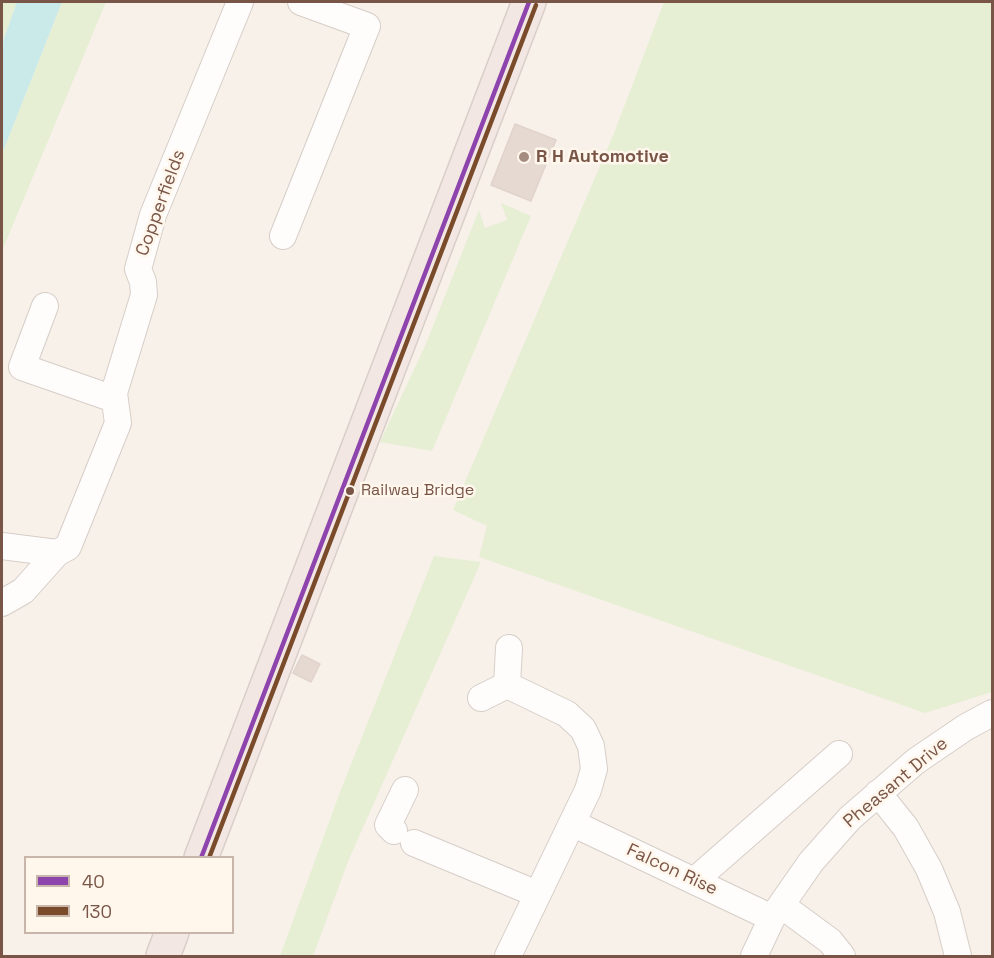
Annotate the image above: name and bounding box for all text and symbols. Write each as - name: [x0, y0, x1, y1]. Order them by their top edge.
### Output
- place label: R H Automotive: [536, 146, 669, 168]
- street label: Copperfields: [132, 147, 190, 259]
- marker: R H Automotive: [517, 150, 531, 164]
- place label: Railway Bridge: [361, 481, 474, 501]
- marker: Railway Bridge: [344, 485, 356, 497]
- street label: Pheasant Drive: [840, 733, 952, 833]
- street label: Falcon Rise: [623, 840, 721, 900]
- legend: [24, 856, 234, 934]
- text: 40: [82, 870, 105, 893]
- text: 130: [82, 900, 112, 923]

